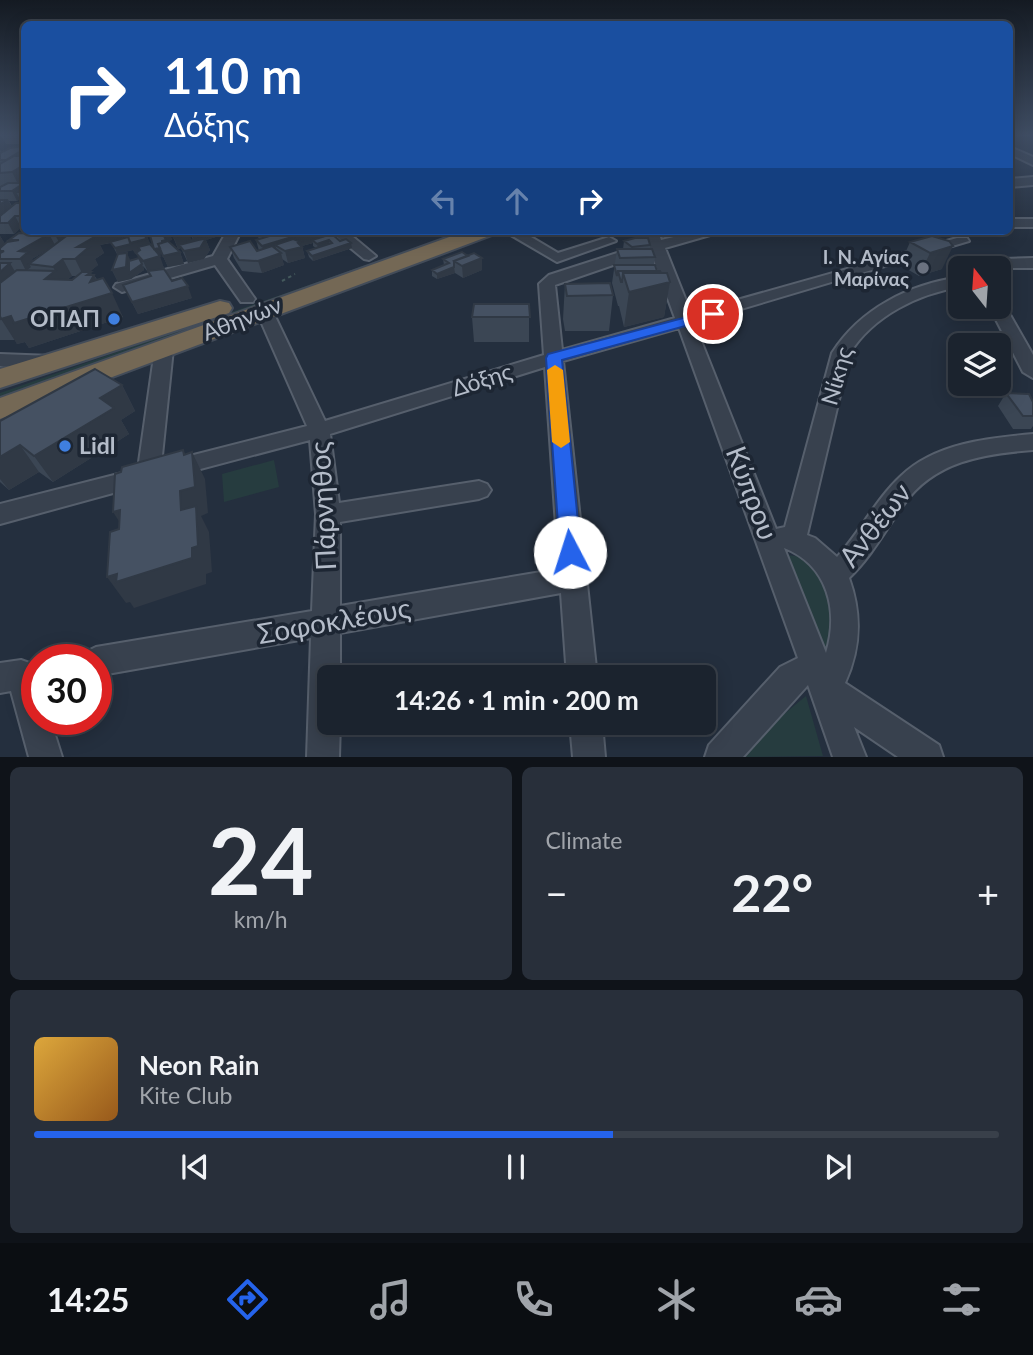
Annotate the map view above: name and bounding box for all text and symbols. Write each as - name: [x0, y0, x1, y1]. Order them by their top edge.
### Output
- text: 110 m: [164, 46, 302, 104]
- icon: right: [49, 49, 140, 140]
- text: Δόξης: [164, 105, 250, 144]
- icon: left: [425, 182, 463, 220]
- icon: ahead: [498, 182, 536, 220]
- icon: right: [571, 182, 609, 220]
- place label: Ι. Ν. Αγίας Μαρίνας: [823, 245, 909, 290]
- north arrow: [948, 256, 1012, 318]
- map controls: [948, 256, 1011, 396]
- marker: Ι. Ν. Αγίας Μαρίνας: [915, 260, 931, 276]
- pin: [683, 284, 743, 344]
- street label: Αθηνών: [198, 290, 286, 346]
- icon: arrive: [694, 295, 732, 333]
- place label: ΟΠΑΠ: [30, 304, 100, 332]
- marker: ΟΠΑΠ: [106, 311, 122, 327]
- button: layers: [948, 333, 1011, 396]
- street label: Νίκης: [814, 343, 858, 408]
- street label: Δόξης: [448, 357, 516, 401]
- place label: Lidl: [79, 431, 116, 459]
- marker: Lidl: [57, 438, 73, 454]
- street label: Πάρνηθος: [302, 441, 342, 571]
- street label: Κύπρου: [720, 441, 786, 544]
- street label: Ανθέων: [831, 476, 917, 573]
- position arrow: [533, 515, 607, 589]
- street label: Σοφοκλέους: [255, 590, 413, 650]
- speed limit sign: 30: [21, 644, 112, 735]
- text: 14:26 · 1 min · 200 m: [394, 684, 639, 716]
- text: 24: [208, 805, 314, 914]
- text: Climate: [546, 826, 622, 854]
- text: 22°: [731, 861, 813, 923]
- text: −: [546, 870, 568, 916]
- text: +: [977, 870, 999, 916]
- text: km/h: [234, 905, 288, 933]
- text: Neon Rain: [139, 1049, 259, 1081]
- text: Kite Club: [139, 1081, 232, 1109]
- icon: previous: [176, 1148, 214, 1186]
- icon: pause: [497, 1148, 535, 1186]
- icon: next: [819, 1148, 857, 1186]
- icon: directions: [223, 1275, 272, 1324]
- icon: music: [366, 1275, 415, 1324]
- icon: phone: [509, 1275, 558, 1324]
- icon: climate: [652, 1275, 701, 1324]
- icon: car: [794, 1275, 843, 1324]
- icon: filters: [937, 1275, 986, 1324]
- text: 14:25: [47, 1280, 129, 1319]

